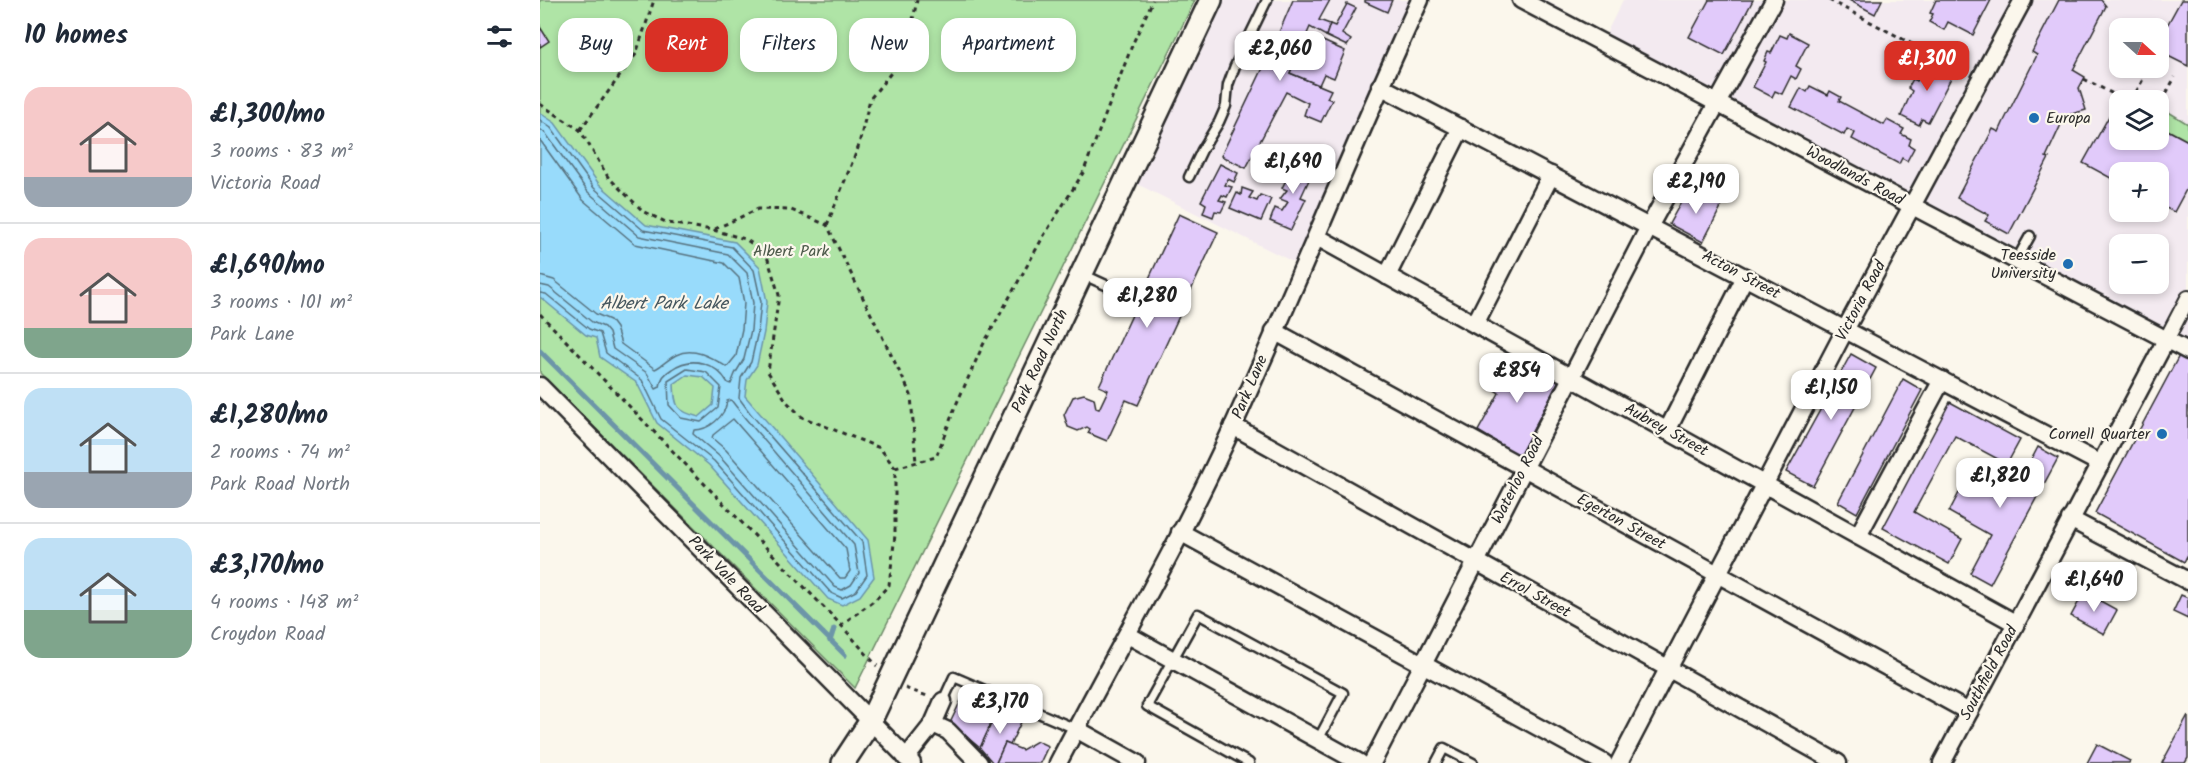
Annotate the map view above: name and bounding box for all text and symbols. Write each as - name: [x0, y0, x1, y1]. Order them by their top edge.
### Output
- text: 10 homes: [24, 15, 128, 57]
- chip: Buy: [558, 18, 633, 72]
- chip: Rent: [645, 18, 728, 72]
- chip: Filters: [740, 18, 837, 72]
- chip: New: [849, 18, 929, 72]
- chip: Apartment: [941, 18, 1076, 72]
- north arrow: [2109, 18, 2169, 78]
- map controls: [2109, 18, 2169, 294]
- icon: filters: [483, 20, 516, 53]
- pin: £2,060: [1231, 31, 1329, 82]
- text: £2,060: [1249, 34, 1311, 66]
- pin: £1,300: [1878, 41, 1976, 92]
- text: £1,300: [1898, 44, 1956, 76]
- button: layers: [2109, 90, 2169, 150]
- text: £1,300/mo: [210, 94, 325, 136]
- place label: Europa: [2046, 106, 2091, 131]
- icon: home: [72, 111, 144, 183]
- marker: Europa: [2027, 111, 2041, 125]
- text: 3 rooms · 83 m²: [210, 136, 353, 168]
- street label: Woodlands Road: [1801, 140, 1910, 213]
- pin: £1,690: [1244, 144, 1342, 195]
- text: £1,690: [1264, 147, 1322, 179]
- button: +: [2109, 162, 2169, 222]
- pin: £2,190: [1647, 164, 1745, 215]
- text: £2,190: [1667, 167, 1725, 199]
- text: Victoria Road: [210, 168, 320, 200]
- button: −: [2109, 234, 2169, 294]
- park label: Albert Park: [753, 239, 830, 264]
- place label: Teesside University: [1991, 243, 2056, 286]
- street label: Acton Street: [1697, 244, 1785, 307]
- text: £1,690/mo: [210, 245, 325, 287]
- street label: Victoria Road: [1829, 255, 1893, 346]
- marker: Teesside University: [2061, 257, 2075, 271]
- icon: home: [72, 262, 144, 334]
- pin: £1,280: [1098, 278, 1196, 329]
- text: £1,280: [1117, 281, 1177, 313]
- text: 3 rooms · 101 m²: [210, 287, 352, 319]
- water label: Albert Park Lake: [600, 290, 730, 319]
- street label: Park Road North: [1005, 305, 1075, 417]
- text: Park Lane: [210, 319, 294, 351]
- street label: Park Lane: [1225, 351, 1275, 423]
- pin: £854: [1481, 353, 1553, 404]
- text: £854: [1493, 356, 1541, 388]
- pin: £1,150: [1782, 370, 1880, 421]
- text: £1,150: [1805, 373, 1857, 405]
- text: £1,280/mo: [210, 395, 328, 437]
- street label: Aubrey Street: [1619, 397, 1713, 464]
- icon: home: [72, 412, 144, 484]
- place label: Cornell Quarter: [2048, 422, 2152, 447]
- marker: Cornell Quarter: [2155, 427, 2169, 441]
- street label: Waterloo Road: [1485, 431, 1551, 528]
- text: 2 rooms · 74 m²: [210, 437, 350, 469]
- pin: £1,820: [1951, 458, 2049, 509]
- text: £1,820: [1970, 461, 2030, 493]
- text: Park Road North: [210, 469, 350, 501]
- street label: Egerton Street: [1572, 487, 1671, 557]
- street label: Park Vale Road: [682, 530, 771, 621]
- text: £3,170/mo: [210, 545, 324, 587]
- icon: home: [72, 562, 144, 634]
- pin: £1,640: [2045, 562, 2143, 613]
- street label: Errol Street: [1495, 565, 1576, 625]
- text: £1,640: [2065, 565, 2123, 597]
- text: 4 rooms · 148 m²: [210, 587, 358, 619]
- text: Croydon Road: [210, 619, 325, 651]
- street label: Southfield Road: [1953, 620, 2025, 725]
- pin: £3,170: [951, 684, 1049, 735]
- text: £3,170: [972, 687, 1028, 719]

